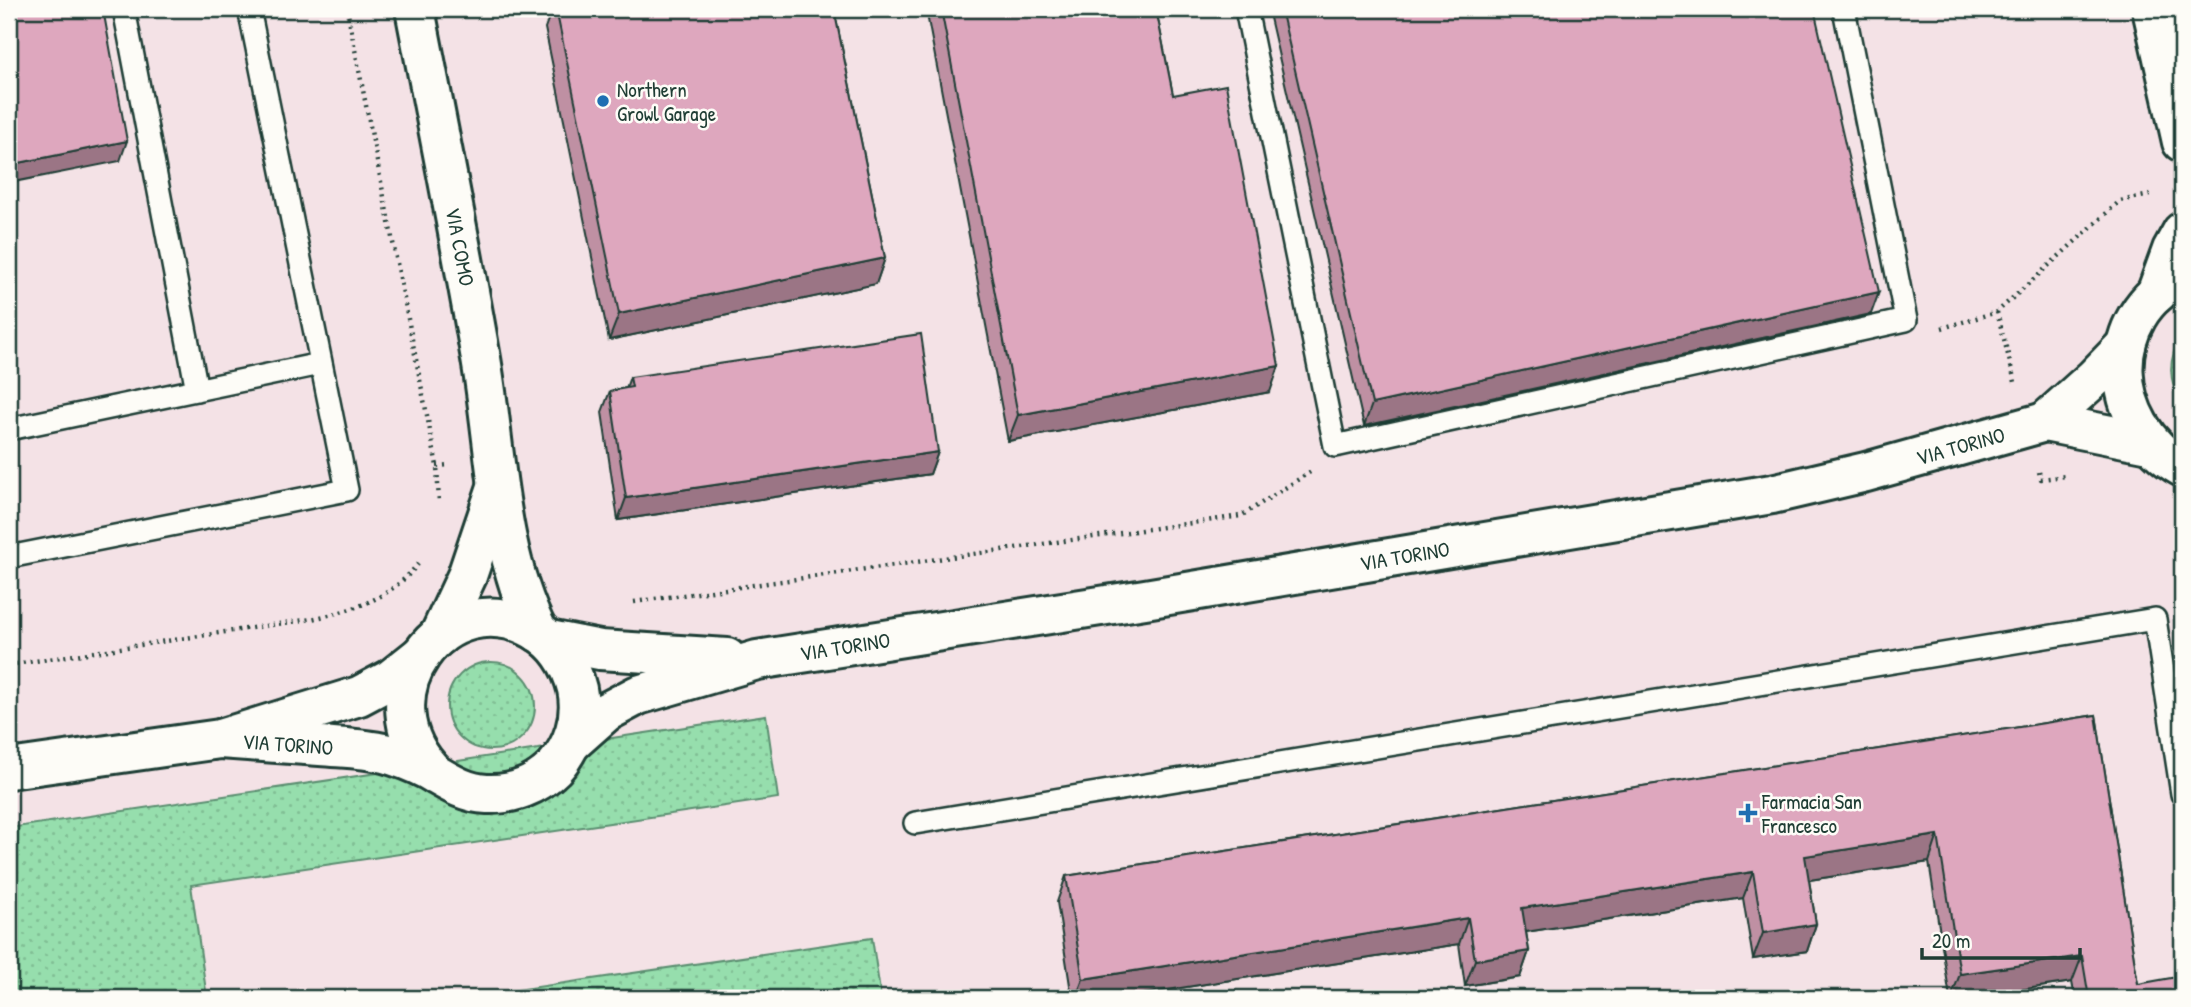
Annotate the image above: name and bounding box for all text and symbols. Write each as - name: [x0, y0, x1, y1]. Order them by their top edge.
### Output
- place label: Northern Growl Garage: [617, 75, 716, 128]
- marker: Northern Growl Garage: [595, 93, 611, 109]
- street label: VIA COMO: [439, 205, 482, 288]
- street label: VIA TORINO: [1913, 419, 2008, 472]
- street label: VIA TORINO: [1357, 534, 1452, 577]
- street label: VIA TORINO: [798, 625, 892, 668]
- street label: VIA TORINO: [241, 726, 334, 762]
- place label: Farmacia San Francesco: [1761, 787, 1862, 840]
- marker: Farmacia San Francesco: [1740, 805, 1756, 821]
- scale bar: [1922, 916, 2079, 960]
- text: 20 m: [1932, 926, 1970, 955]

